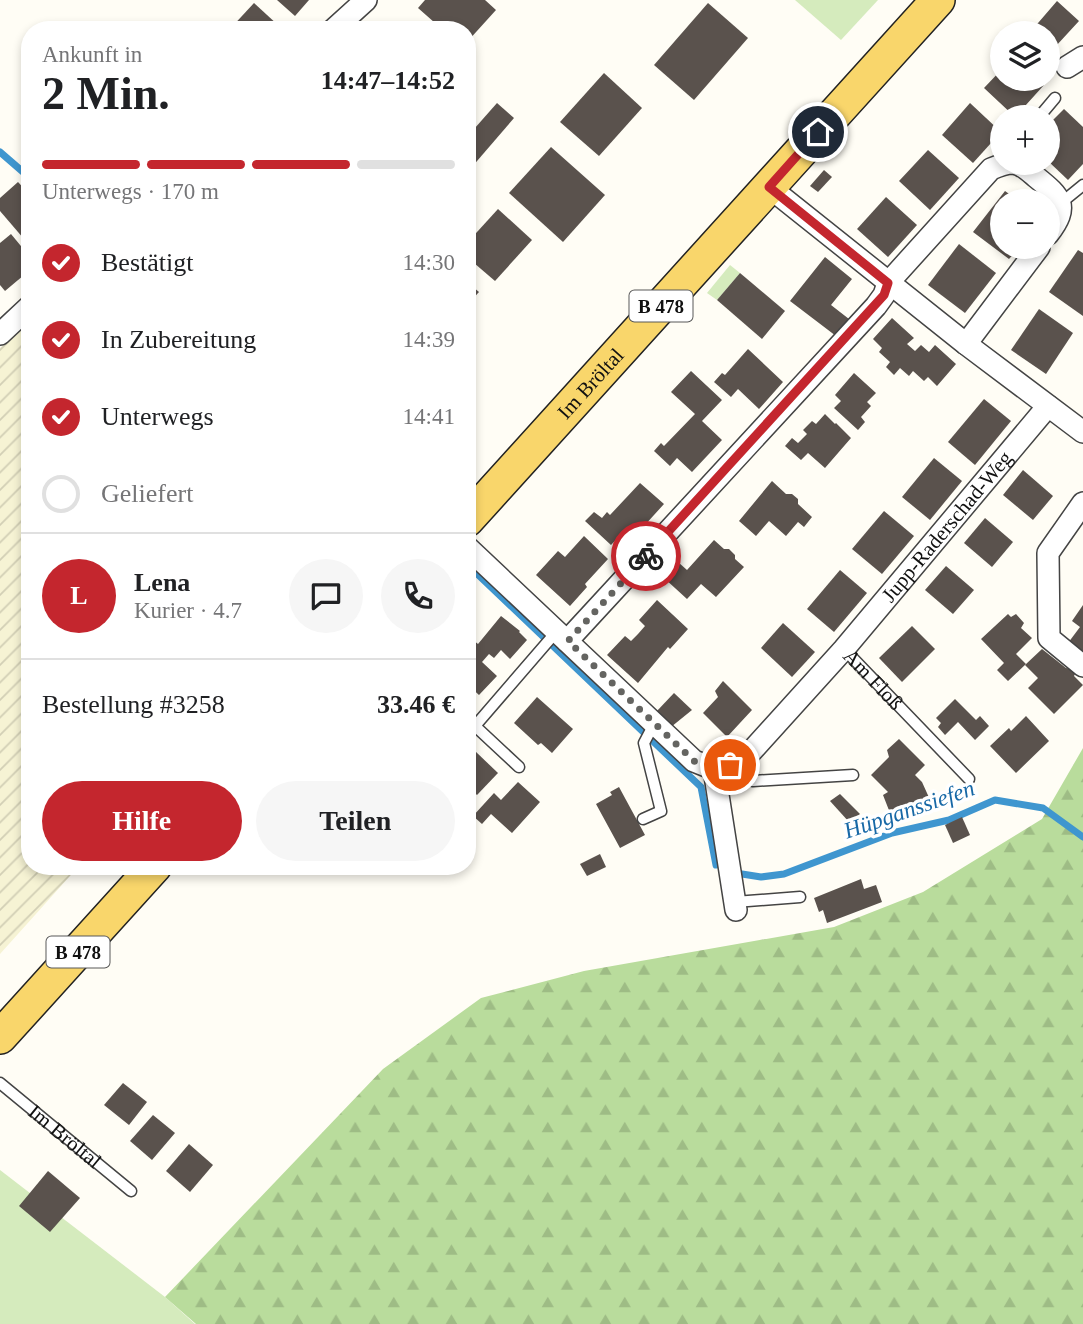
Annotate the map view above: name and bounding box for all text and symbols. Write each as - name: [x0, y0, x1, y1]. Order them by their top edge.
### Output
- map controls: [990, 21, 1060, 259]
- button: layers: [990, 21, 1060, 91]
- text: Ankunft in: [42, 42, 142, 67]
- text: 14:47–14:52: [321, 66, 455, 95]
- text: 2 Min.: [42, 68, 170, 119]
- pin: [788, 102, 848, 162]
- button: +: [990, 105, 1060, 175]
- icon: home: [799, 113, 837, 151]
- text: Unterwegs · 170 m: [42, 179, 219, 204]
- button: −: [990, 189, 1060, 259]
- icon: check: [42, 244, 80, 282]
- text: Bestätigt: [101, 248, 193, 277]
- text: 14:30: [403, 250, 455, 275]
- road number: B 478: [630, 290, 692, 322]
- icon: check: [42, 321, 80, 359]
- text: In Zubereitung: [101, 325, 256, 354]
- text: 14:39: [403, 327, 455, 352]
- street label: Im Bröltal: [552, 343, 629, 424]
- icon: check: [42, 398, 80, 436]
- text: Unterwegs: [101, 402, 214, 431]
- text: 14:41: [403, 404, 455, 429]
- street label: Jupp-Raderschad-Weg: [877, 446, 1017, 607]
- text: Geliefert: [101, 479, 193, 508]
- courier: [611, 521, 681, 591]
- icon: bike: [627, 537, 665, 575]
- button: chat: [289, 559, 363, 633]
- button: phone: [381, 559, 455, 633]
- text: Lena: [134, 568, 190, 597]
- text: L: [70, 581, 88, 610]
- text: Kurier · 4.7: [134, 598, 242, 623]
- street label: Am Floß: [838, 644, 908, 715]
- text: Bestellung #3258: [42, 690, 225, 719]
- text: 33.46 €: [377, 690, 455, 719]
- pin: [700, 735, 760, 795]
- icon: bag: [711, 746, 749, 784]
- water label: Hüpganssiefen: [840, 775, 978, 844]
- button: Hilfe: [42, 781, 242, 861]
- button: Teilen: [256, 781, 455, 861]
- road number: B 478: [46, 936, 110, 968]
- street label: Im Bröltal: [24, 1100, 106, 1173]

